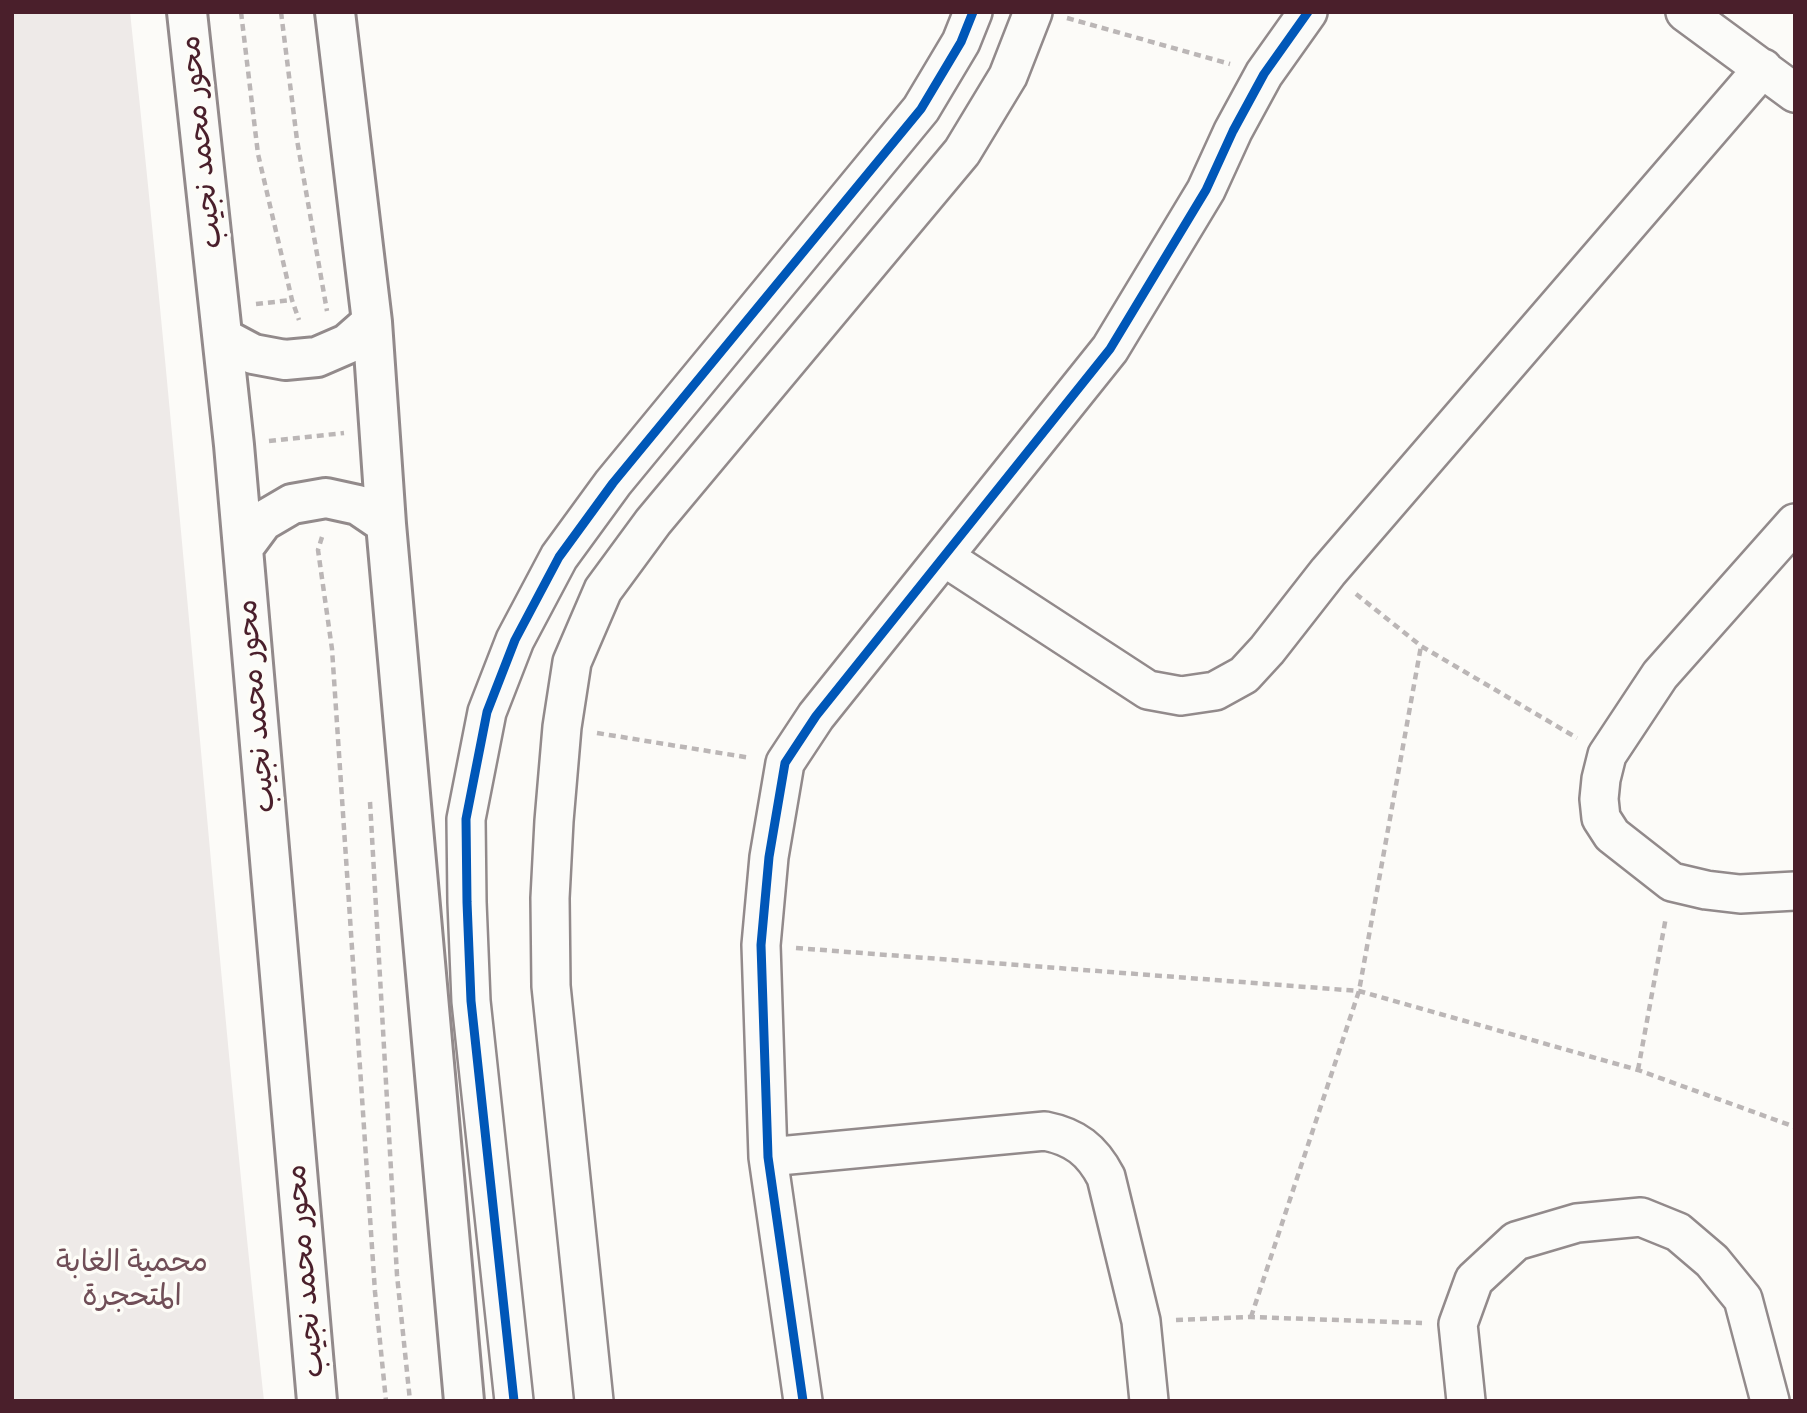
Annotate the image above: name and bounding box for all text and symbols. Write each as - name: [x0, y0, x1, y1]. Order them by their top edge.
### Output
- street label: محور محمد نجيب: [173, 34, 231, 250]
- street label: محور محمد نجيب: [230, 598, 284, 814]
- street label: محور محمد نجيب: [279, 1163, 333, 1379]
- park label: محمية الغابة المتحجرة: [56, 1245, 208, 1316]

